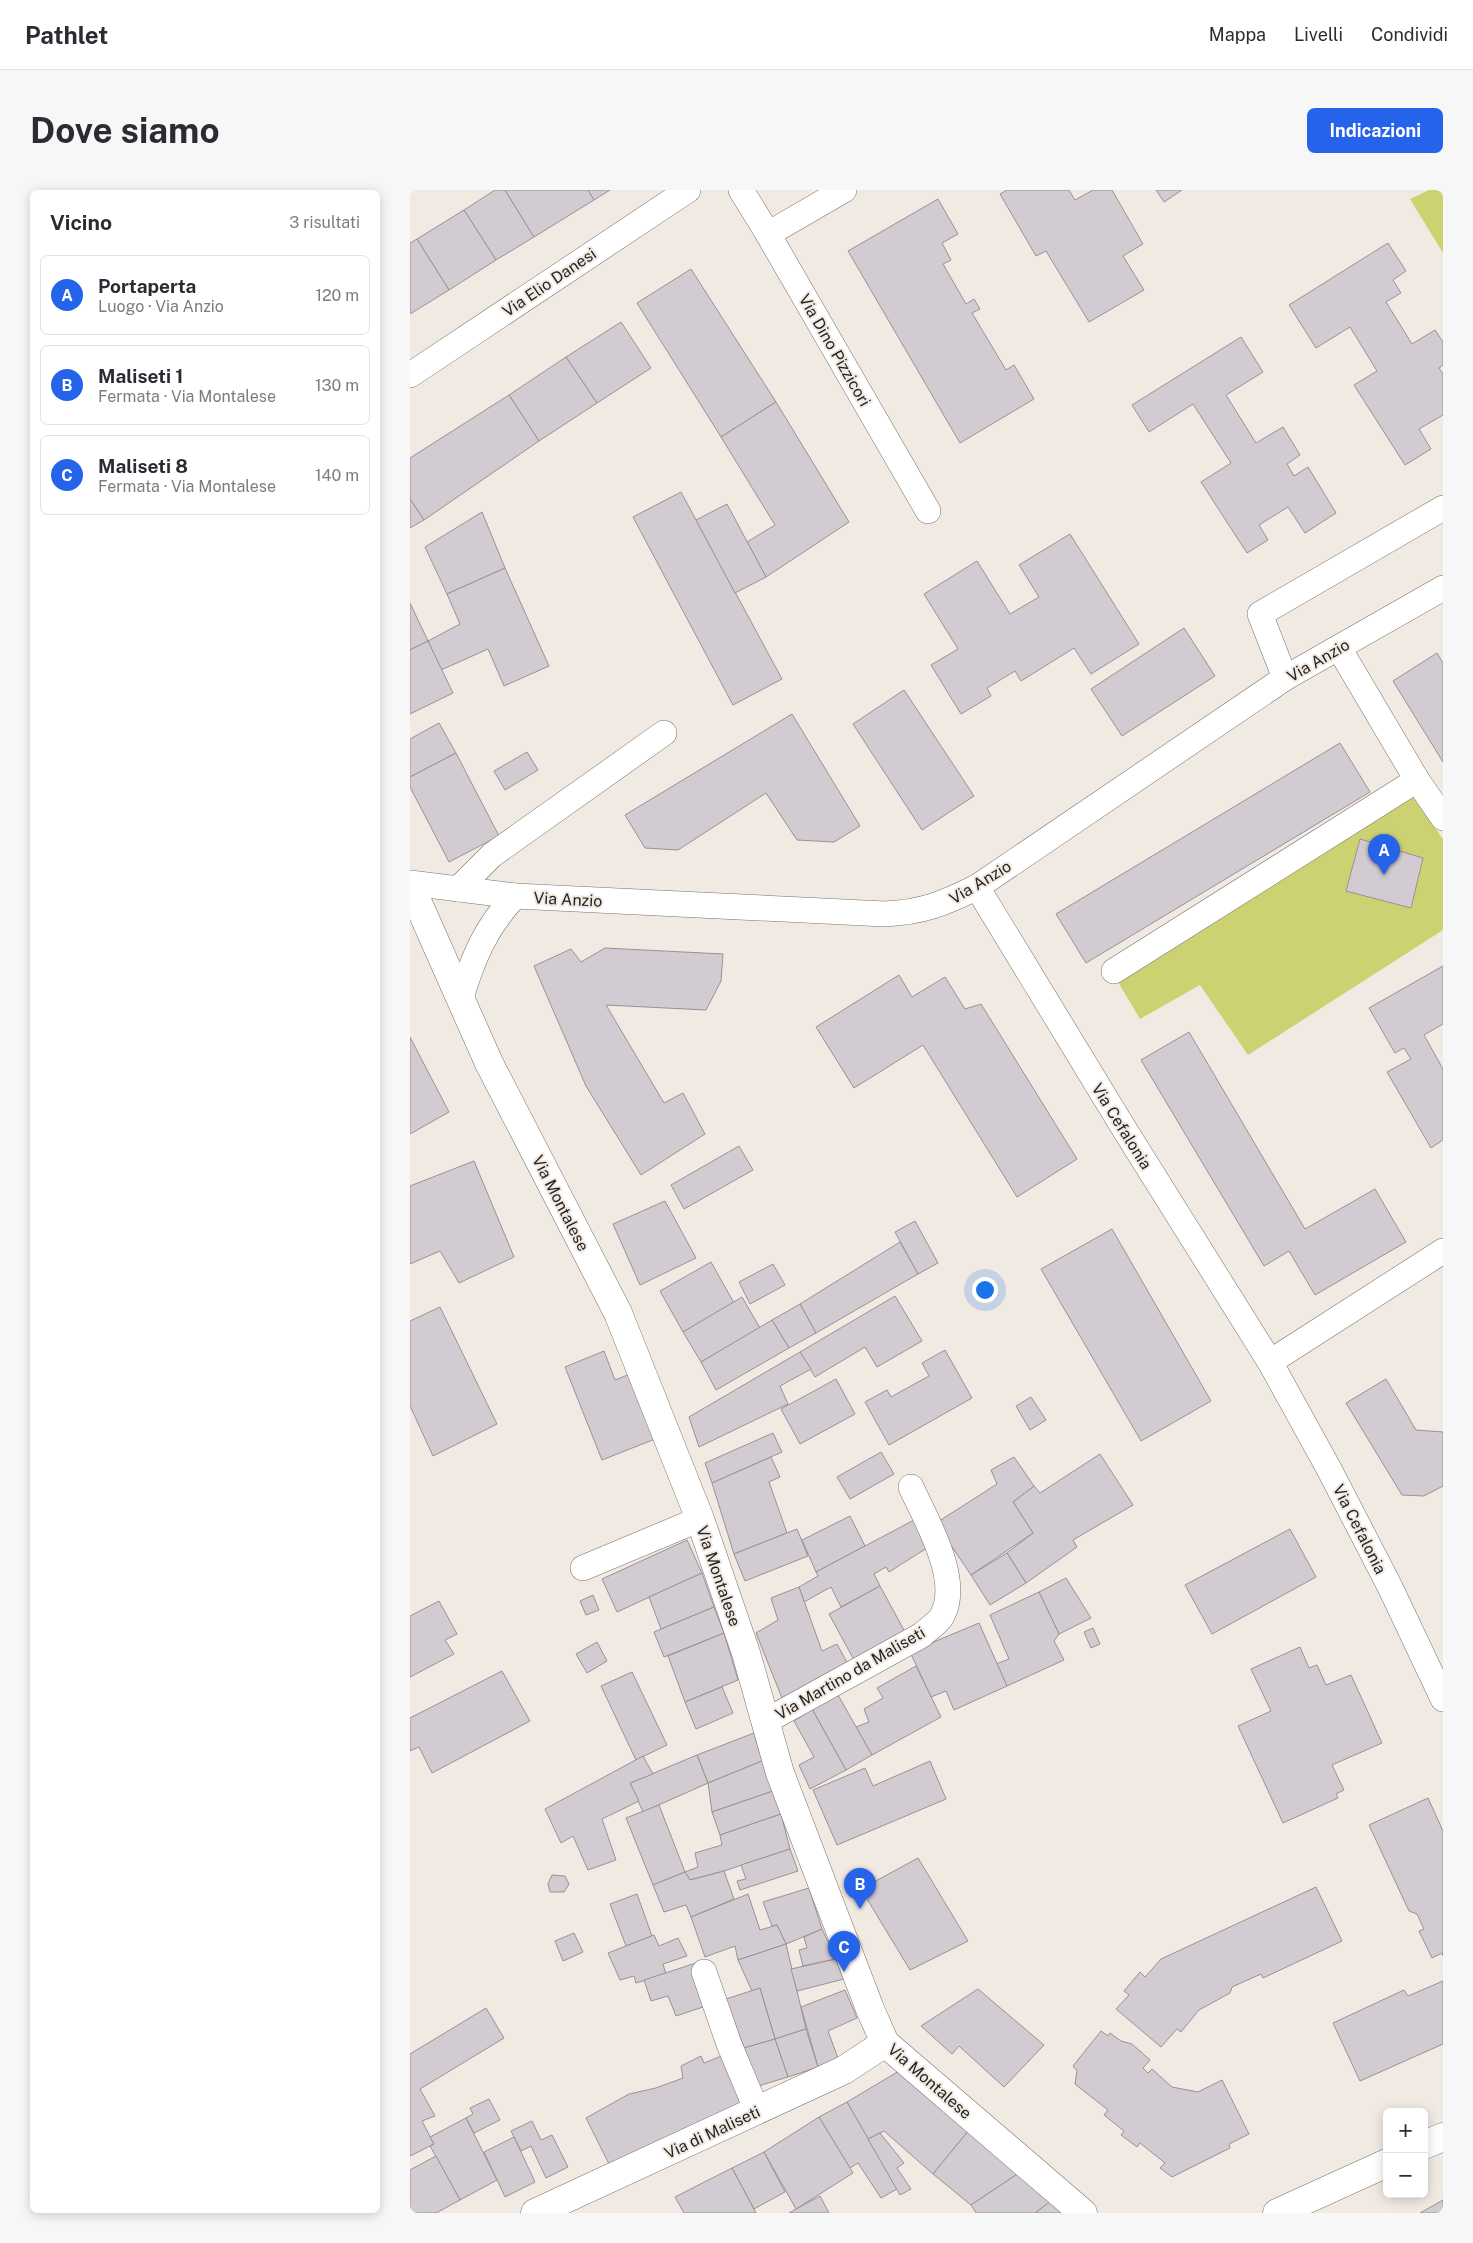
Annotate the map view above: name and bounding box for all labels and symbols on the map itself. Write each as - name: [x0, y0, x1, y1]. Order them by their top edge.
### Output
- street label: Via Elio Danesi: [499, 244, 600, 321]
- street label: Via Dino Pizzicori: [795, 291, 874, 410]
- street label: Via Anzio: [1284, 635, 1353, 686]
- pin: A: [1368, 834, 1400, 875]
- street label: Via Anzio: [946, 857, 1015, 908]
- street label: Via Anzio: [533, 888, 603, 911]
- street label: Via Cefalonia: [1088, 1080, 1156, 1173]
- street label: Via Montalese: [528, 1152, 593, 1254]
- your location: [972, 1277, 998, 1303]
- street label: Via Cefalonia: [1329, 1481, 1390, 1577]
- street label: Via Montalese: [692, 1523, 745, 1629]
- street label: Via Martino da Maliseti: [772, 1623, 928, 1724]
- pin: B: [844, 1868, 876, 1909]
- pin: C: [828, 1931, 860, 1972]
- street label: Via Montalese: [884, 2040, 976, 2123]
- street label: Via di Maliseti: [661, 2102, 763, 2163]

